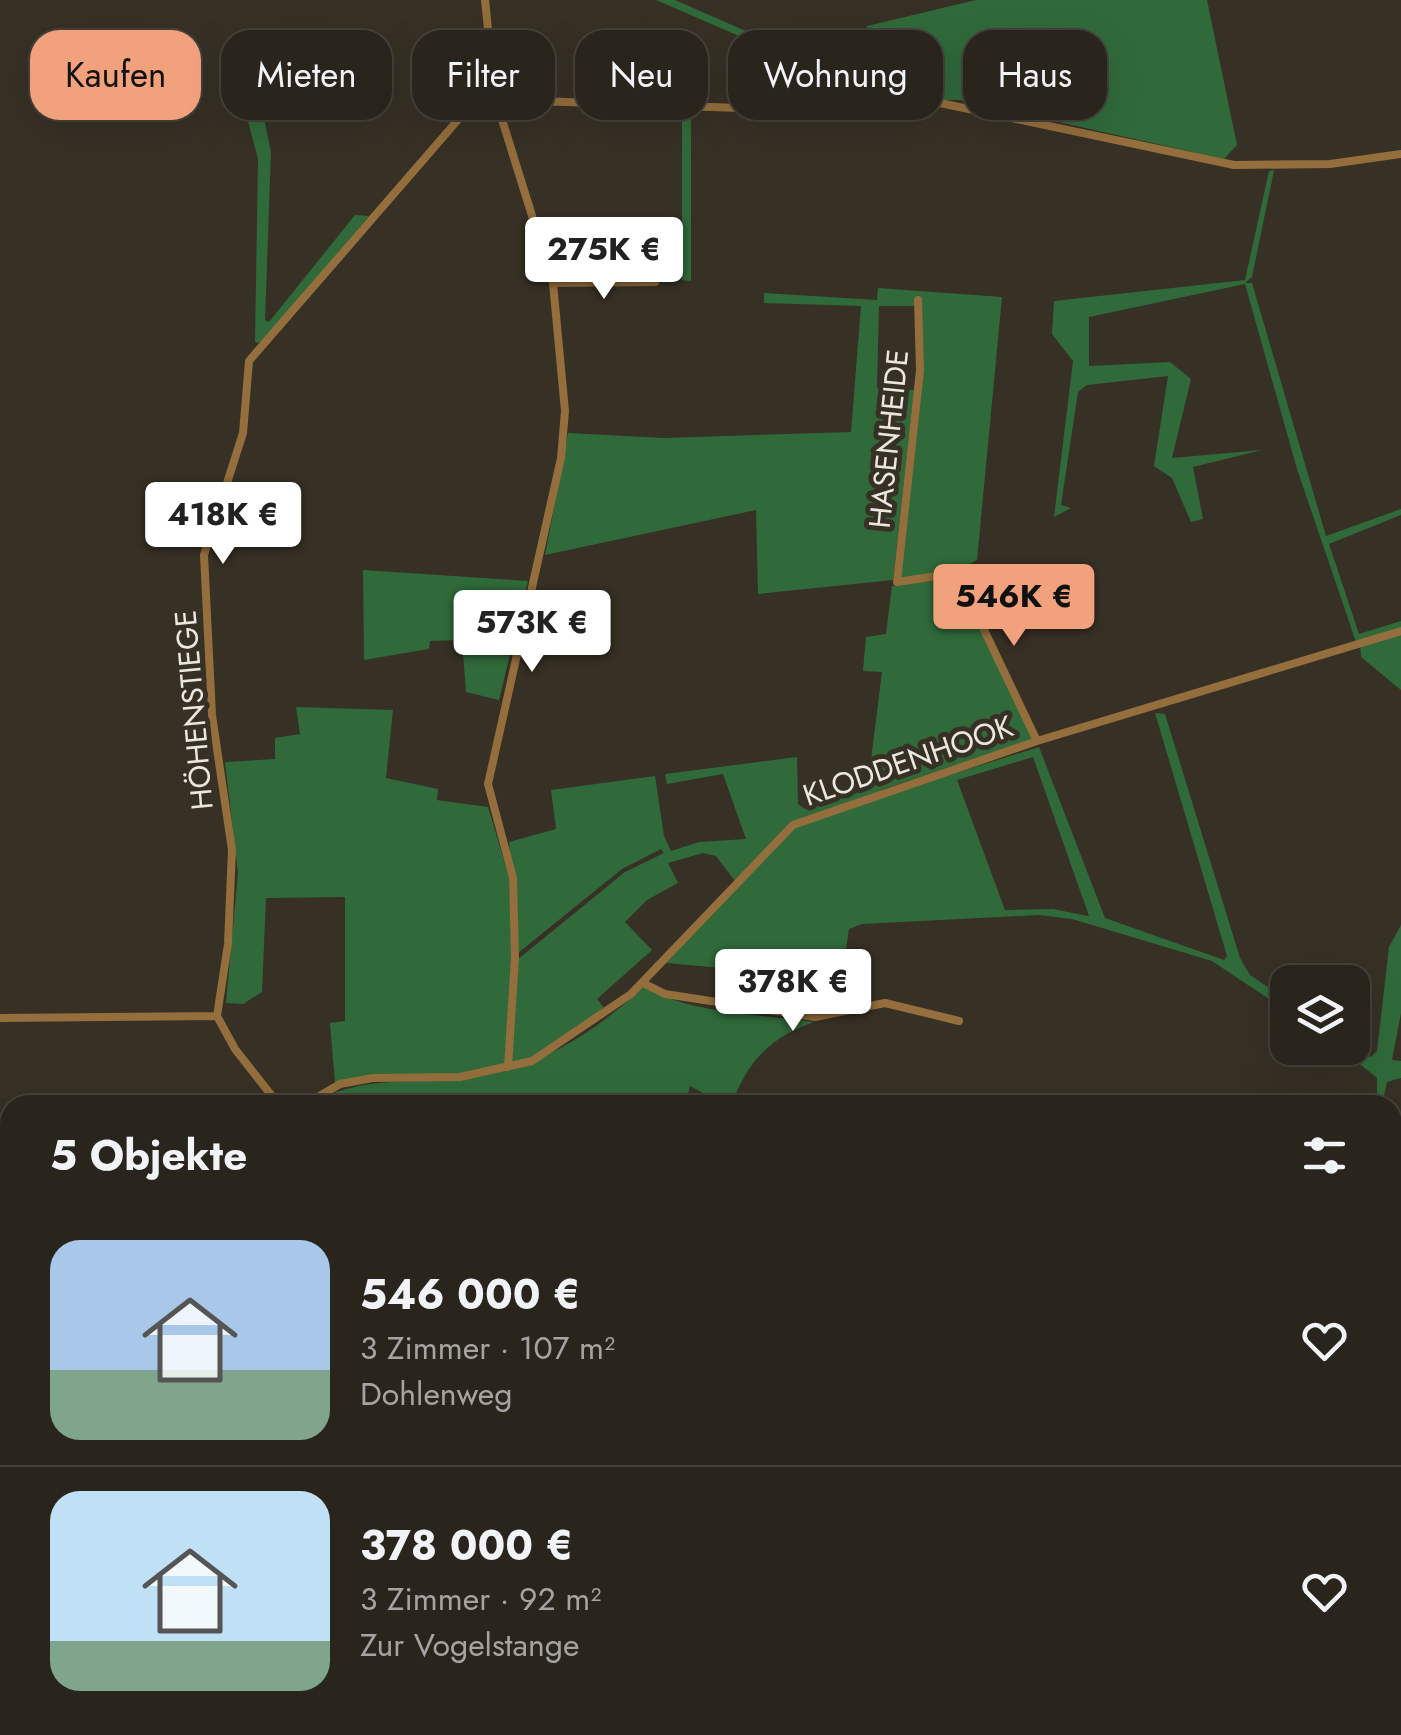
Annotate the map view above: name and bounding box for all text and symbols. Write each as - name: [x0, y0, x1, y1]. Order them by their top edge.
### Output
- chip: Kaufen: [30, 30, 201, 120]
- chip: Mieten: [221, 30, 392, 120]
- chip: Filter: [412, 30, 555, 120]
- chip: Neu: [575, 30, 708, 120]
- chip: Wohnung: [728, 30, 943, 120]
- chip: Haus: [963, 30, 1107, 120]
- pin: 275K €: [523, 217, 685, 302]
- text: 275K €: [547, 226, 661, 272]
- street label: HASENHEIDE: [858, 347, 919, 531]
- pin: 418K €: [142, 482, 304, 567]
- text: 418K €: [167, 491, 279, 537]
- pin: 546K €: [933, 564, 1095, 649]
- text: 546K €: [955, 573, 1073, 619]
- pin: 573K €: [451, 590, 613, 675]
- text: 573K €: [476, 599, 588, 645]
- street label: HÖHENSTIEGE: [163, 608, 224, 812]
- street label: KLODDENHOOK: [797, 704, 1019, 817]
- pin: 378K €: [712, 949, 874, 1034]
- text: 378K €: [737, 958, 849, 1004]
- map controls: [1270, 965, 1370, 1065]
- button: layers: [1270, 965, 1370, 1065]
- text: 5 Objekte: [50, 1125, 247, 1186]
- icon: filters: [1297, 1128, 1352, 1183]
- text: 546 000 €: [360, 1264, 581, 1325]
- icon: home: [130, 1280, 250, 1400]
- icon: heart: [1297, 1313, 1352, 1368]
- text: 3 Zimmer · 107 m²: [360, 1325, 615, 1371]
- text: Dohlenweg: [360, 1371, 513, 1417]
- text: 378 000 €: [360, 1515, 573, 1576]
- icon: home: [130, 1531, 250, 1651]
- icon: heart: [1297, 1564, 1352, 1619]
- text: 3 Zimmer · 92 m²: [360, 1576, 601, 1622]
- text: Zur Vogelstange: [360, 1622, 579, 1668]

